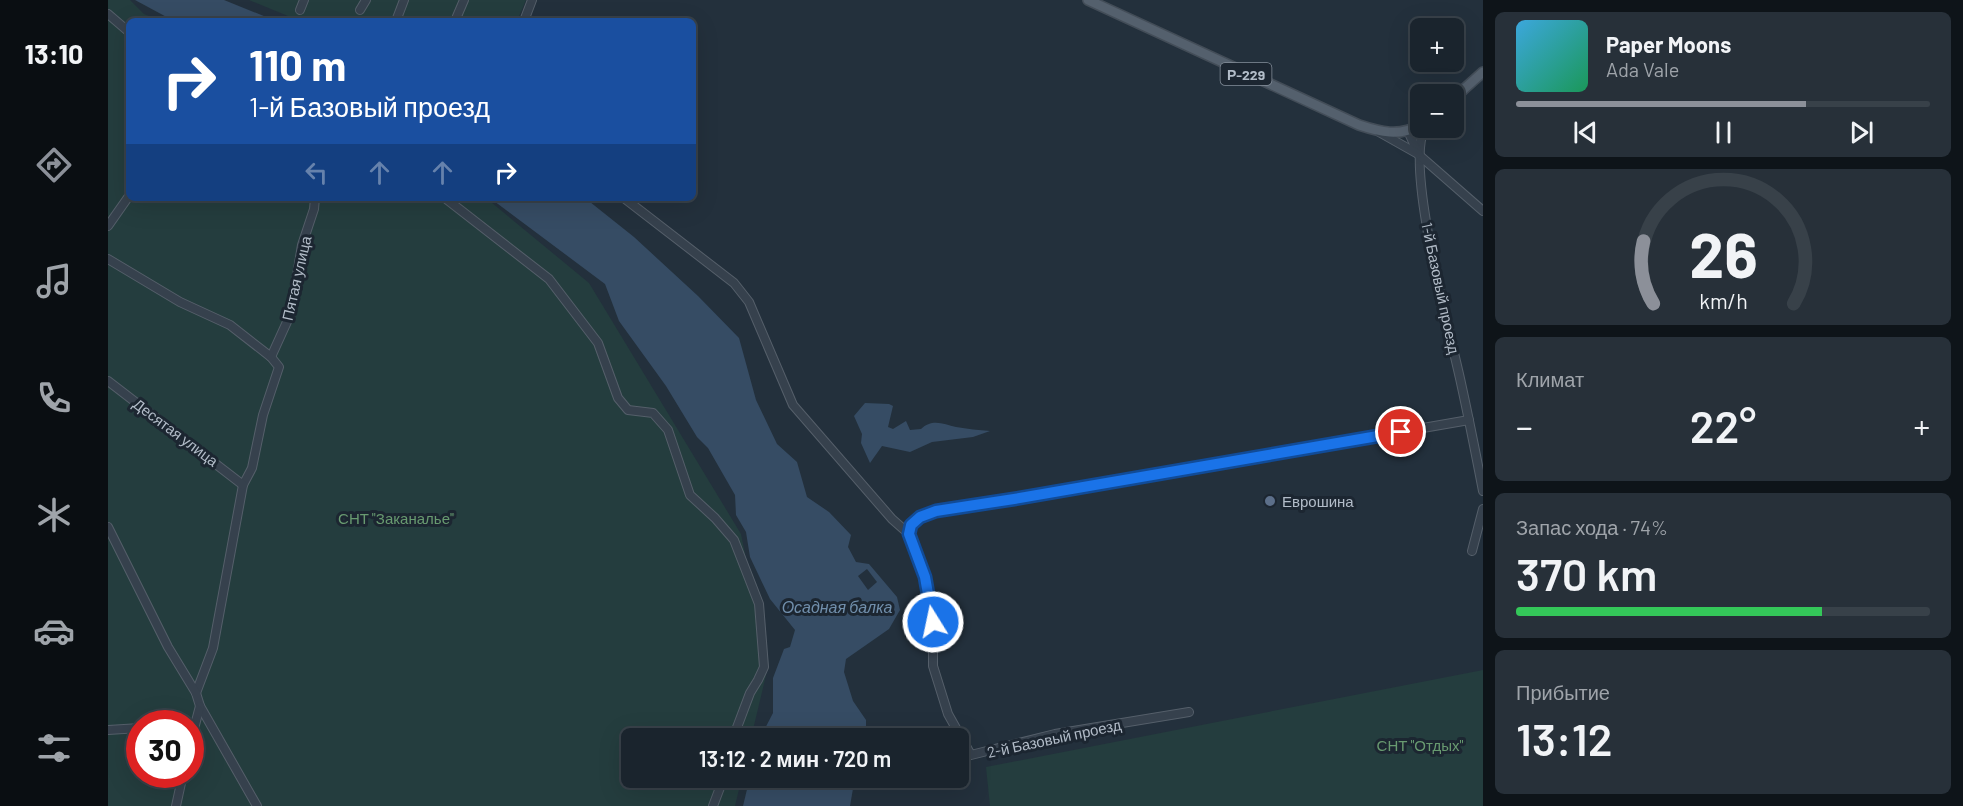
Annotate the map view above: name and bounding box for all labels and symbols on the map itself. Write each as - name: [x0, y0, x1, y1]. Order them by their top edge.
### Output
- road number: Р-229: [1220, 63, 1272, 85]
- street label: 1-й Базовый проезд: [1418, 221, 1464, 356]
- street label: Пятая улица: [278, 233, 315, 322]
- street label: Десятая улица: [130, 394, 222, 470]
- pin: [1375, 406, 1426, 457]
- place label: Еврошина: [1282, 492, 1354, 510]
- marker: Еврошина: [1263, 494, 1277, 508]
- park label: СНТ "Заканалье": [338, 509, 454, 527]
- position arrow: [901, 590, 965, 654]
- water label: Осадная балка: [782, 597, 892, 616]
- speed limit sign: 30: [126, 710, 204, 788]
- street label: 2-й Базовый проезд: [985, 715, 1123, 761]
- park label: СНТ "Отдых": [1377, 736, 1463, 754]

